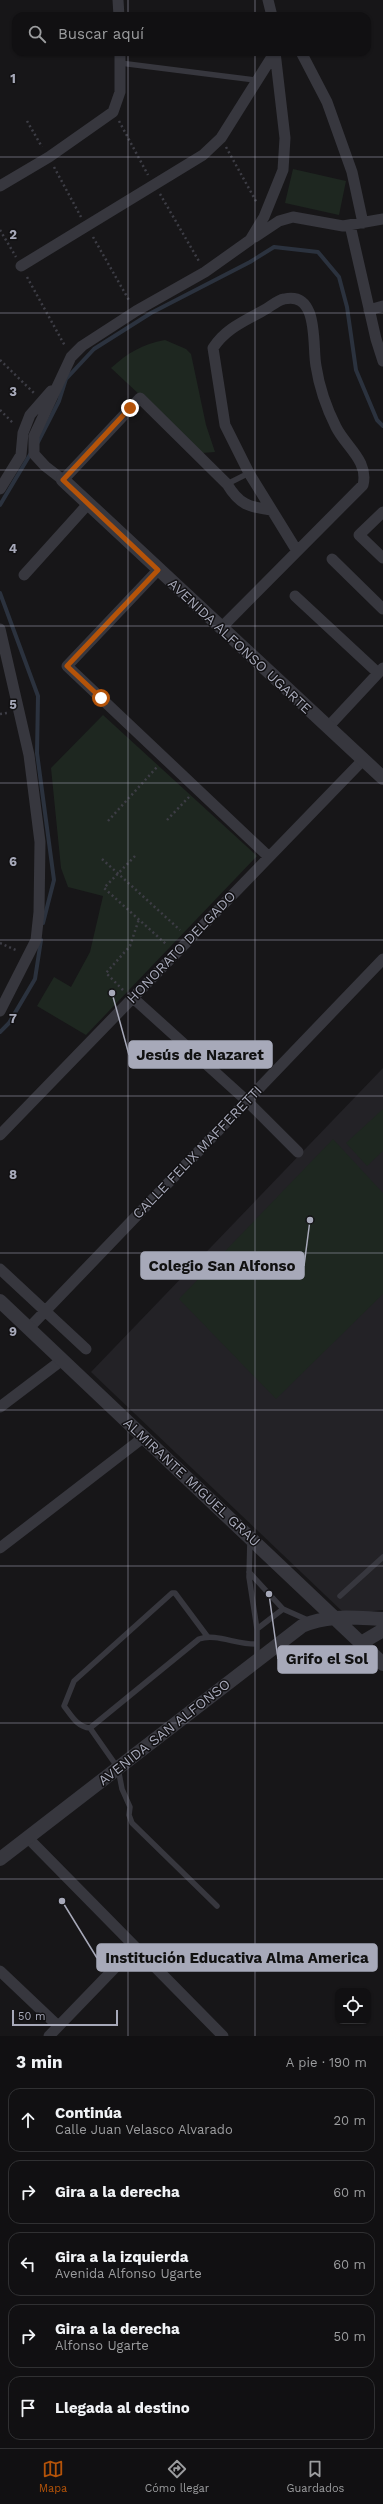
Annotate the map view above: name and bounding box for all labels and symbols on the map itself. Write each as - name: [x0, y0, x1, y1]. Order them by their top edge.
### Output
- text: 1: [10, 71, 16, 86]
- text: 2: [9, 227, 17, 242]
- text: 3: [9, 384, 17, 399]
- route end: [121, 399, 139, 417]
- text: 4: [9, 541, 18, 556]
- street label: AVENIDA ALFONSO UGARTE: [165, 575, 315, 717]
- route start: [92, 689, 110, 707]
- text: 5: [9, 697, 17, 712]
- text: 6: [9, 854, 17, 869]
- street label: HONORATO DELGADO: [123, 888, 239, 1006]
- text: 7: [9, 1011, 17, 1026]
- callout: Jesús de Nazaret: [129, 1041, 272, 1068]
- text: Jesús de Nazaret: [136, 1046, 264, 1064]
- street label: CALLE FELIX MAFFERETTI: [129, 1082, 265, 1222]
- text: 8: [9, 1167, 17, 1182]
- callout: Colegio San Alfonso: [141, 1252, 304, 1279]
- text: Colegio San Alfonso: [149, 1257, 295, 1275]
- text: 9: [9, 1324, 17, 1339]
- street label: ALMIRANTE MIGUEL GRAU: [120, 1414, 264, 1550]
- callout: Grifo el Sol: [278, 1646, 377, 1673]
- text: Grifo el Sol: [286, 1650, 368, 1668]
- street label: AVENIDA SAN ALFONSO: [95, 1676, 233, 1788]
- callout: Institución Educativa Alma America: [97, 1944, 377, 1971]
- text: Institución Educativa Alma America: [105, 1949, 369, 1967]
- scale bar: [12, 2008, 118, 2027]

